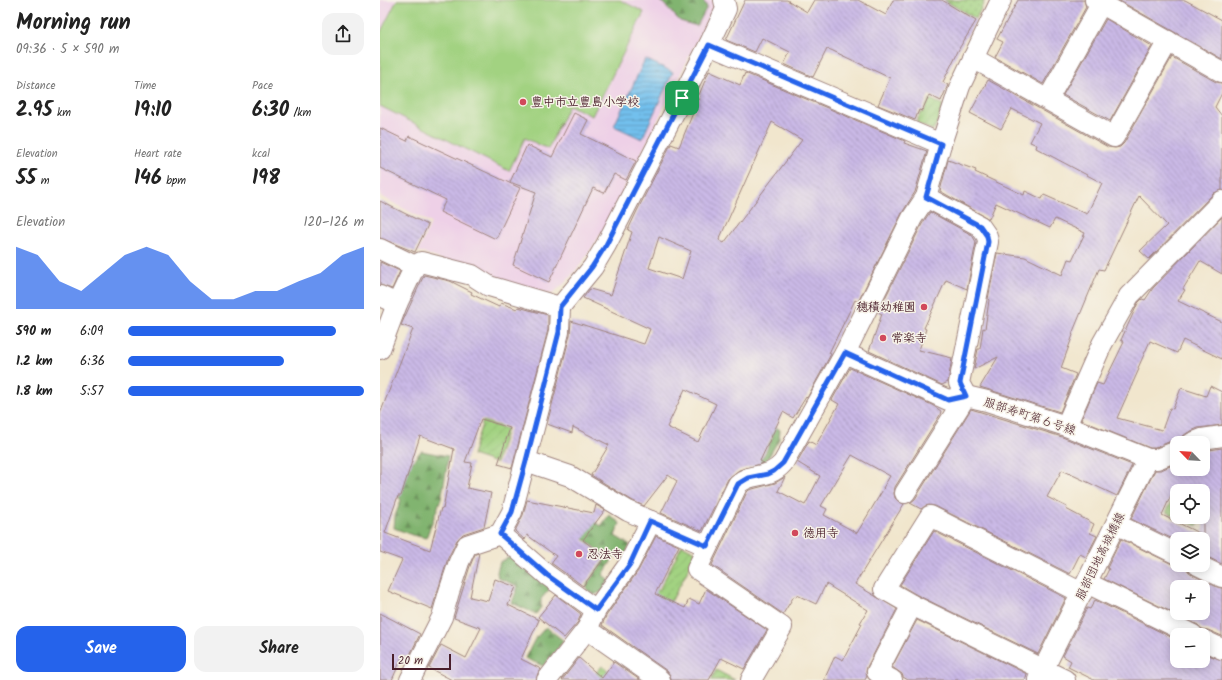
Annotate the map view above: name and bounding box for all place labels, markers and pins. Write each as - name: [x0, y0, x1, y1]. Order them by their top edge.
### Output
- pin: [665, 81, 699, 115]
- place label: 豊中市立豊島小学校: [531, 93, 639, 112]
- marker: 豊中市立豊島小学校: [518, 97, 528, 107]
- place label: 穂積幼稚園: [856, 298, 916, 317]
- marker: 穂積幼稚園: [919, 302, 929, 312]
- place label: 常楽寺: [891, 329, 927, 348]
- marker: 常楽寺: [878, 333, 888, 343]
- place label: 徳用寺: [803, 524, 839, 543]
- marker: 徳用寺: [790, 528, 800, 538]
- place label: 忍法寺: [587, 545, 623, 564]
- marker: 忍法寺: [574, 549, 584, 559]

